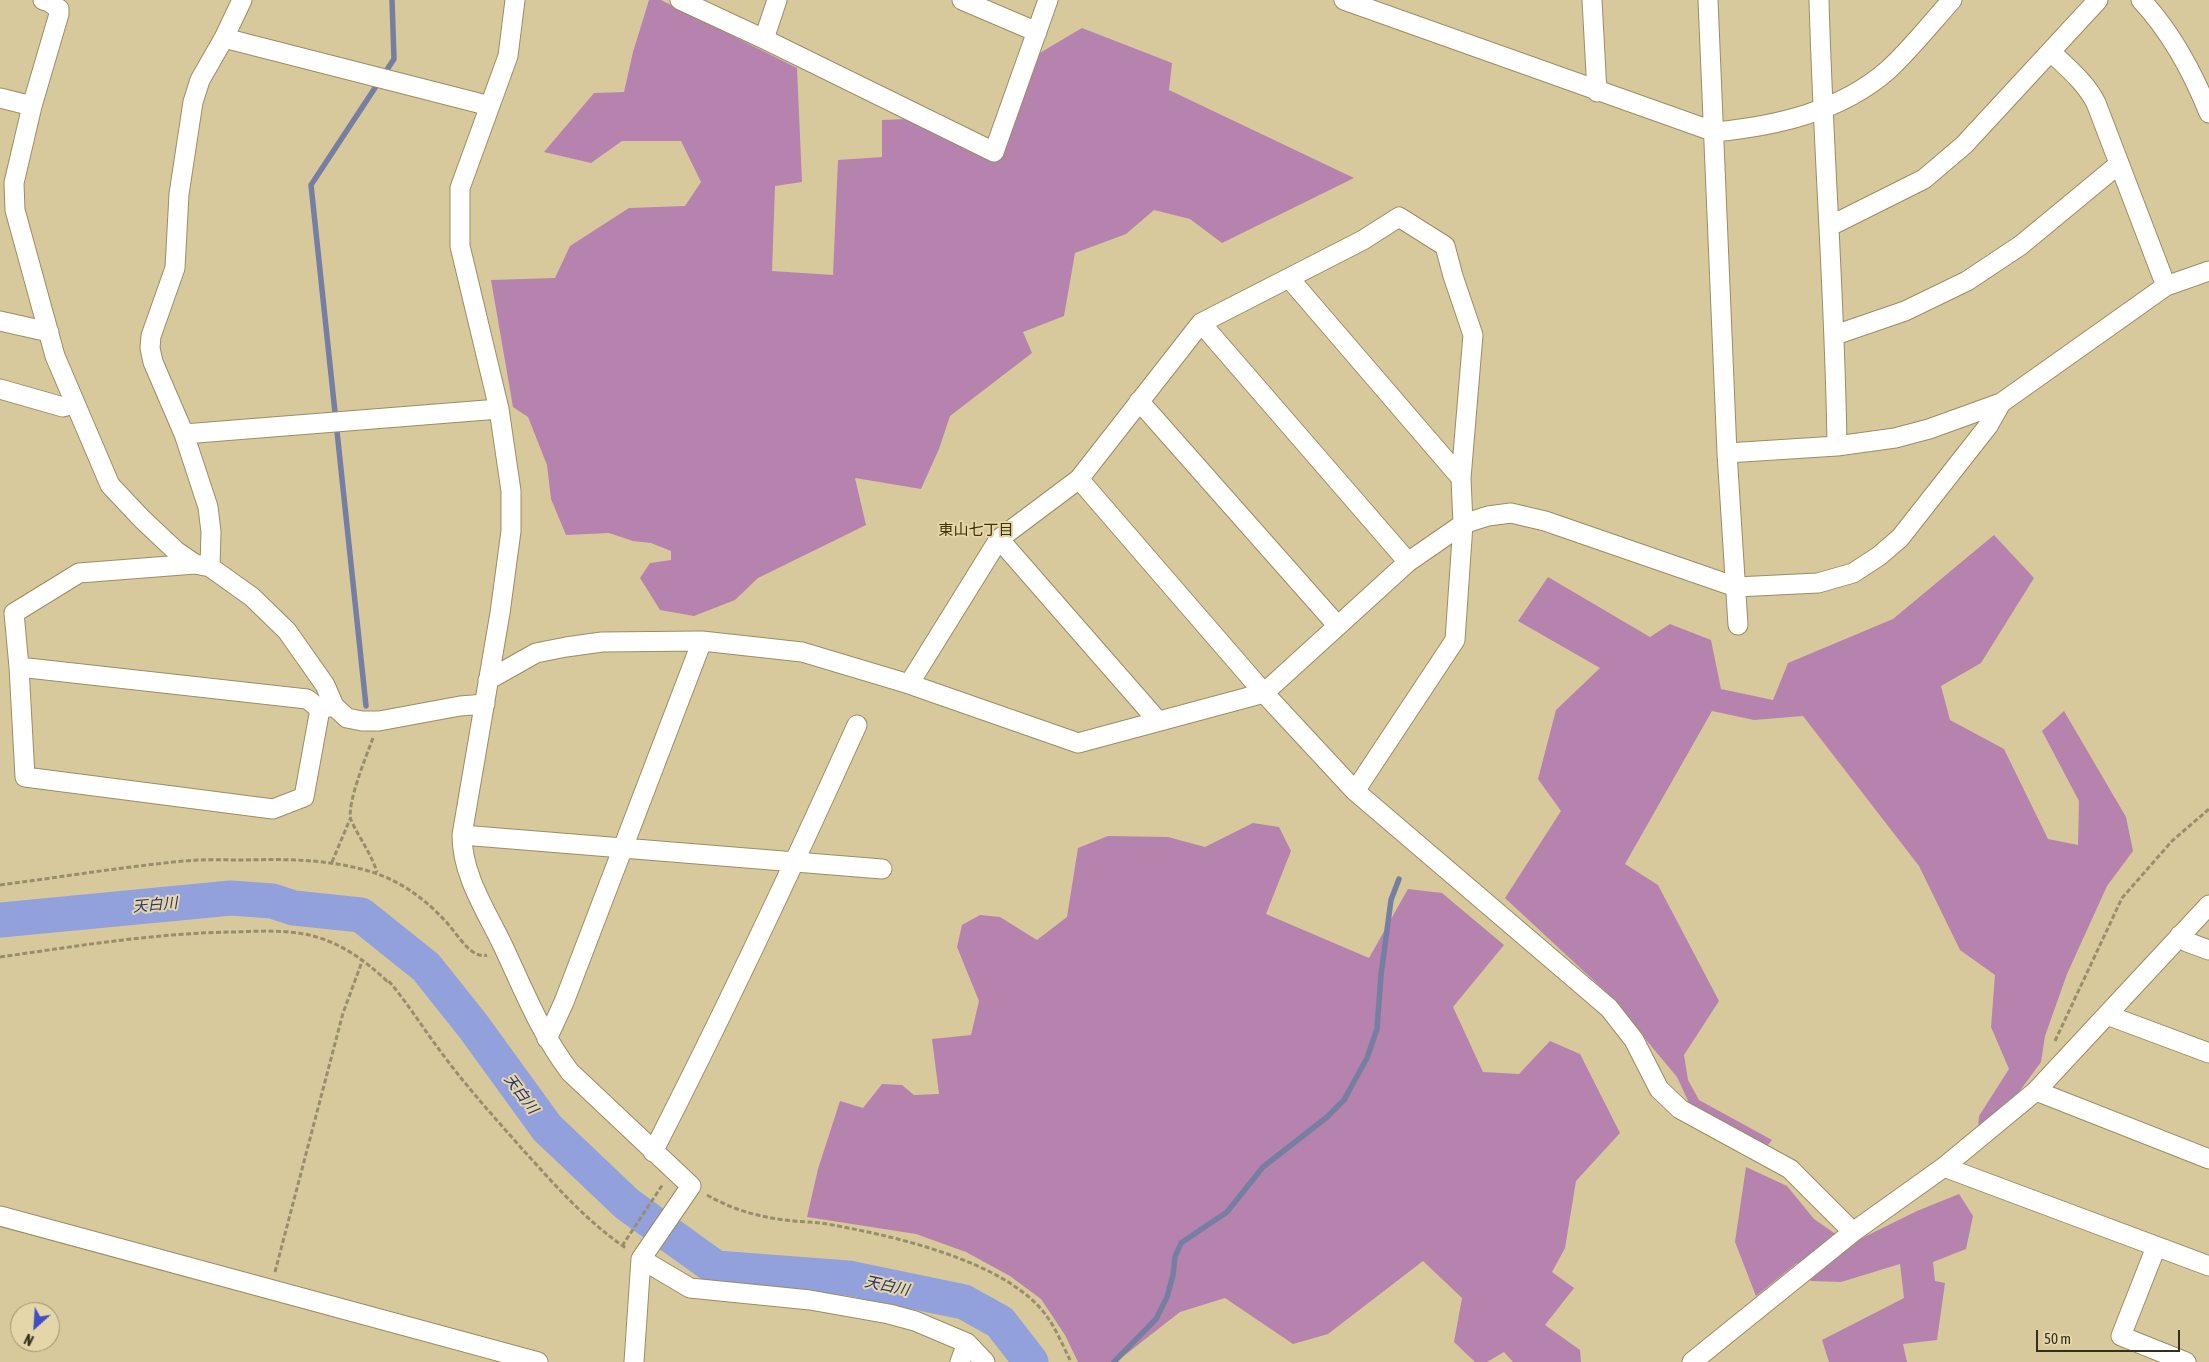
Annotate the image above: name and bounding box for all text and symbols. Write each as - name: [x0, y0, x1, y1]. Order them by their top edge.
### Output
- district label: 東山七丁目: [939, 521, 1013, 539]
- water label: 天白川: [132, 894, 178, 916]
- water label: 天白川: [500, 1071, 542, 1117]
- water label: 天白川: [863, 1273, 911, 1299]
- north arrow: [10, 1302, 60, 1352]
- scale bar: [2039, 1320, 2183, 1352]
- text: 50 m: [2044, 1330, 2071, 1347]
- text: N: [22, 1331, 36, 1349]

